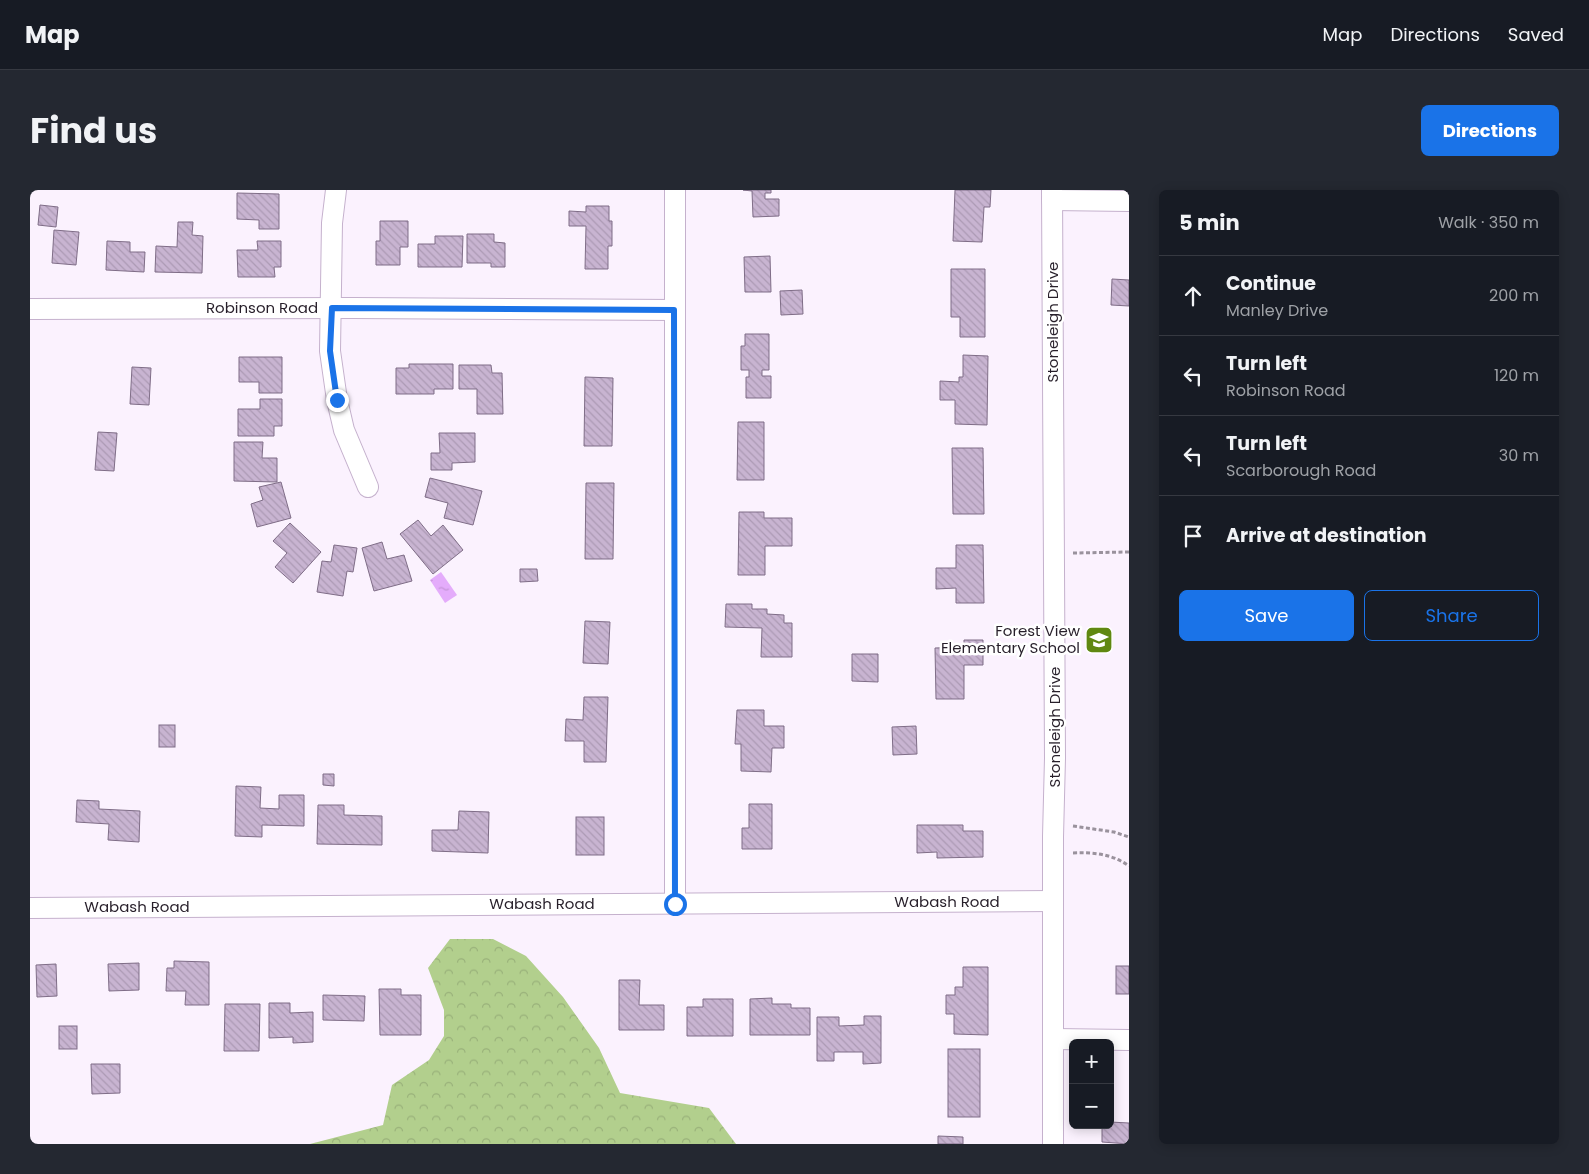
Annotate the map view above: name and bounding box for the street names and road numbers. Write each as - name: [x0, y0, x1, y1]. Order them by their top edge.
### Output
- street label: Stoneleigh Drive: [1042, 262, 1063, 382]
- street label: Robinson Road: [206, 297, 318, 318]
- street label: Stoneleigh Drive: [1044, 667, 1065, 787]
- street label: Wabash Road: [894, 891, 1000, 912]
- street label: Wabash Road: [489, 893, 595, 914]
- street label: Wabash Road: [84, 896, 190, 917]

